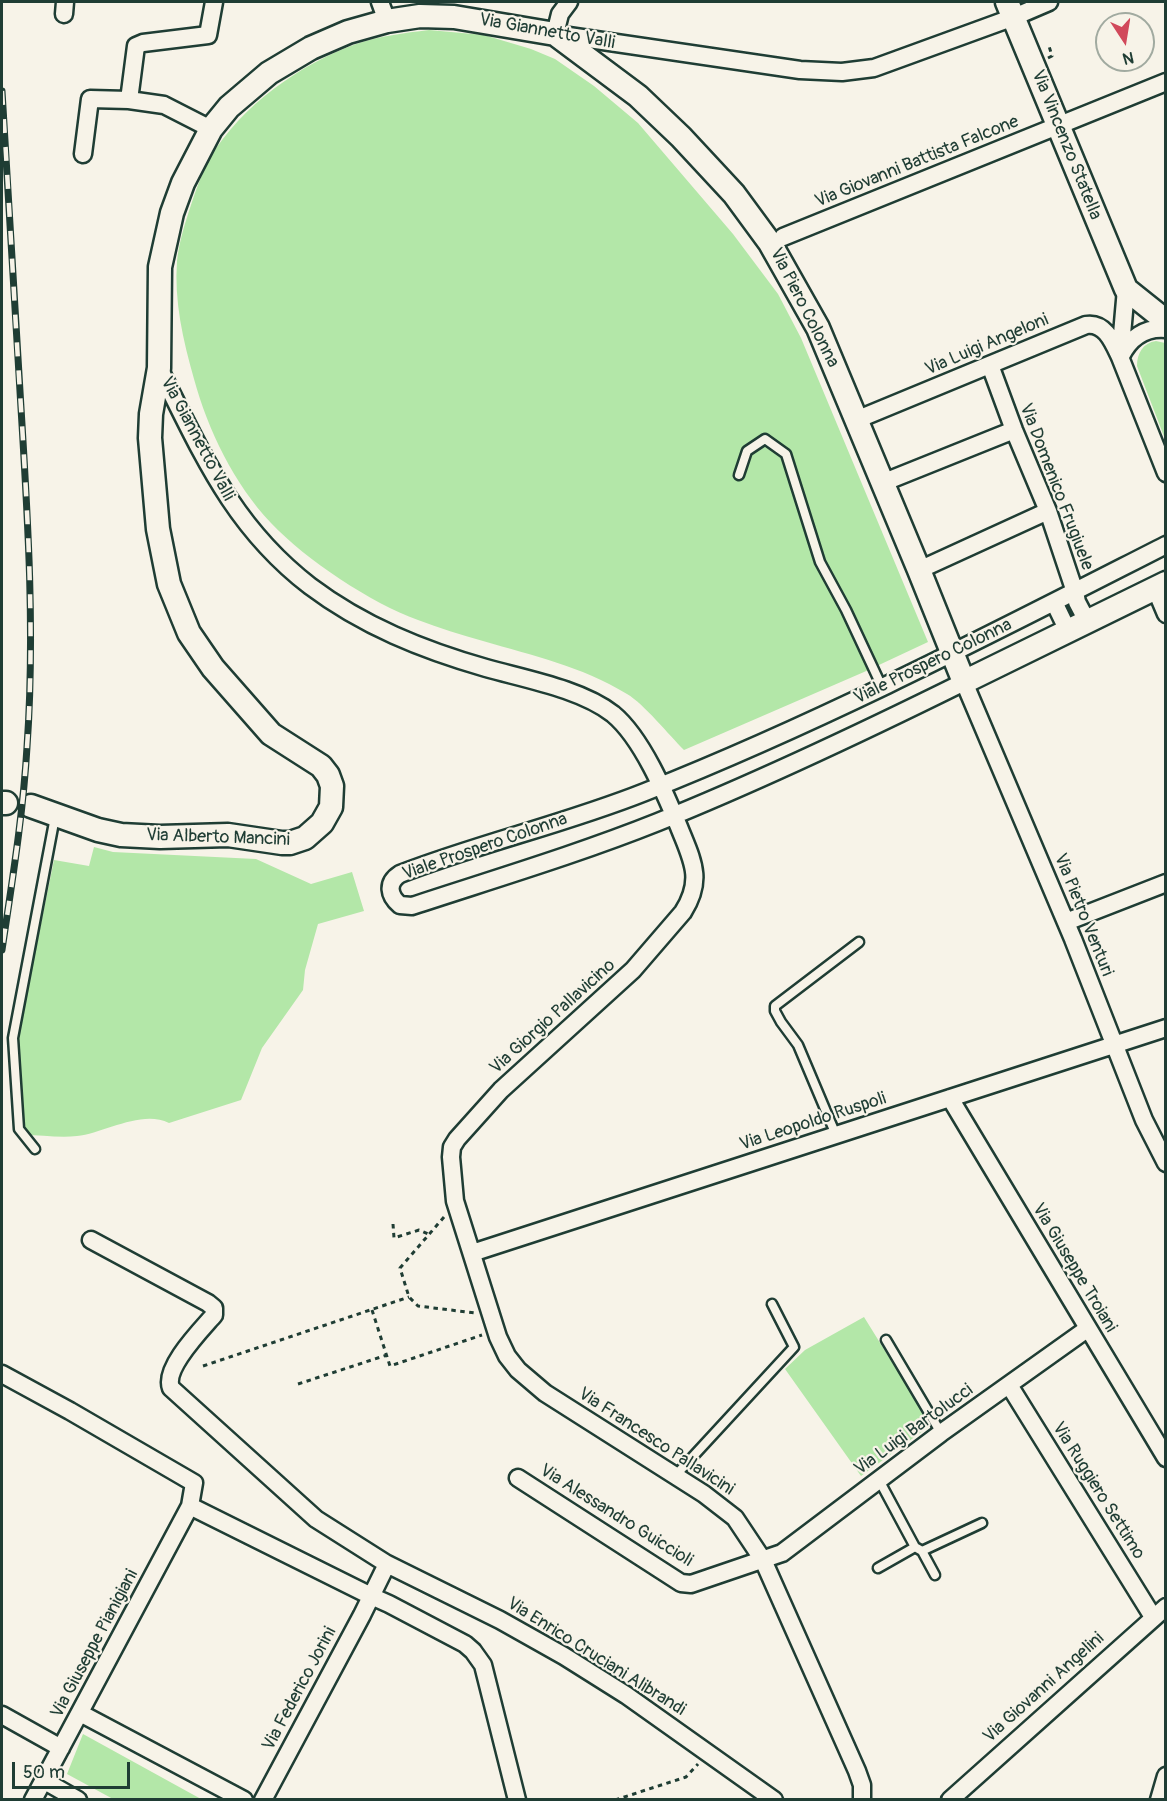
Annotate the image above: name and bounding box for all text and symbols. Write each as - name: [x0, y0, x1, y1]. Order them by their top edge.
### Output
- street label: Via Giannetto Valli: [477, 9, 617, 55]
- north arrow: [1095, 12, 1155, 72]
- text: N: [1121, 47, 1136, 69]
- street label: Via Vincenzo Statella: [1026, 67, 1106, 223]
- street label: Via Giovanni Battista Falcone: [812, 111, 1022, 213]
- street label: Via Piero Colonna: [765, 245, 843, 371]
- street label: Via Luigi Angeloni: [922, 309, 1052, 381]
- street label: Via Giannetto Valli: [155, 373, 239, 505]
- street label: Via Domenico Frugiuele: [1014, 401, 1098, 573]
- street label: Viale Prospero Colonna: [850, 614, 1016, 710]
- street label: Viale Prospero Colonna: [400, 809, 570, 885]
- street label: Via Alberto Mancini: [146, 825, 290, 851]
- street label: Via Pietro Venturi: [1049, 850, 1117, 980]
- street label: Via Giorgio Pallavicino: [486, 955, 620, 1079]
- street label: Via Leopoldo Ruspoli: [737, 1088, 889, 1156]
- street label: Via Giuseppe Troiani: [1027, 1200, 1121, 1336]
- street label: Via Luigi Bartolucci: [850, 1380, 978, 1480]
- street label: Via Francesco Pallavicini: [574, 1383, 738, 1501]
- street label: Via Ruggiero Settimo: [1047, 1418, 1149, 1564]
- street label: Via Alessandro Guiccioli: [535, 1460, 697, 1572]
- street label: Via Giuseppe Pianigiani: [47, 1566, 143, 1722]
- street label: Via Enrico Cruciani Alibrandi: [503, 1593, 689, 1721]
- street label: Via Federico Jorini: [258, 1624, 342, 1754]
- street label: Via Giovanni Angelini: [979, 1628, 1109, 1748]
- scale bar: [15, 1750, 134, 1788]
- text: 50 m: [23, 1761, 65, 1784]

